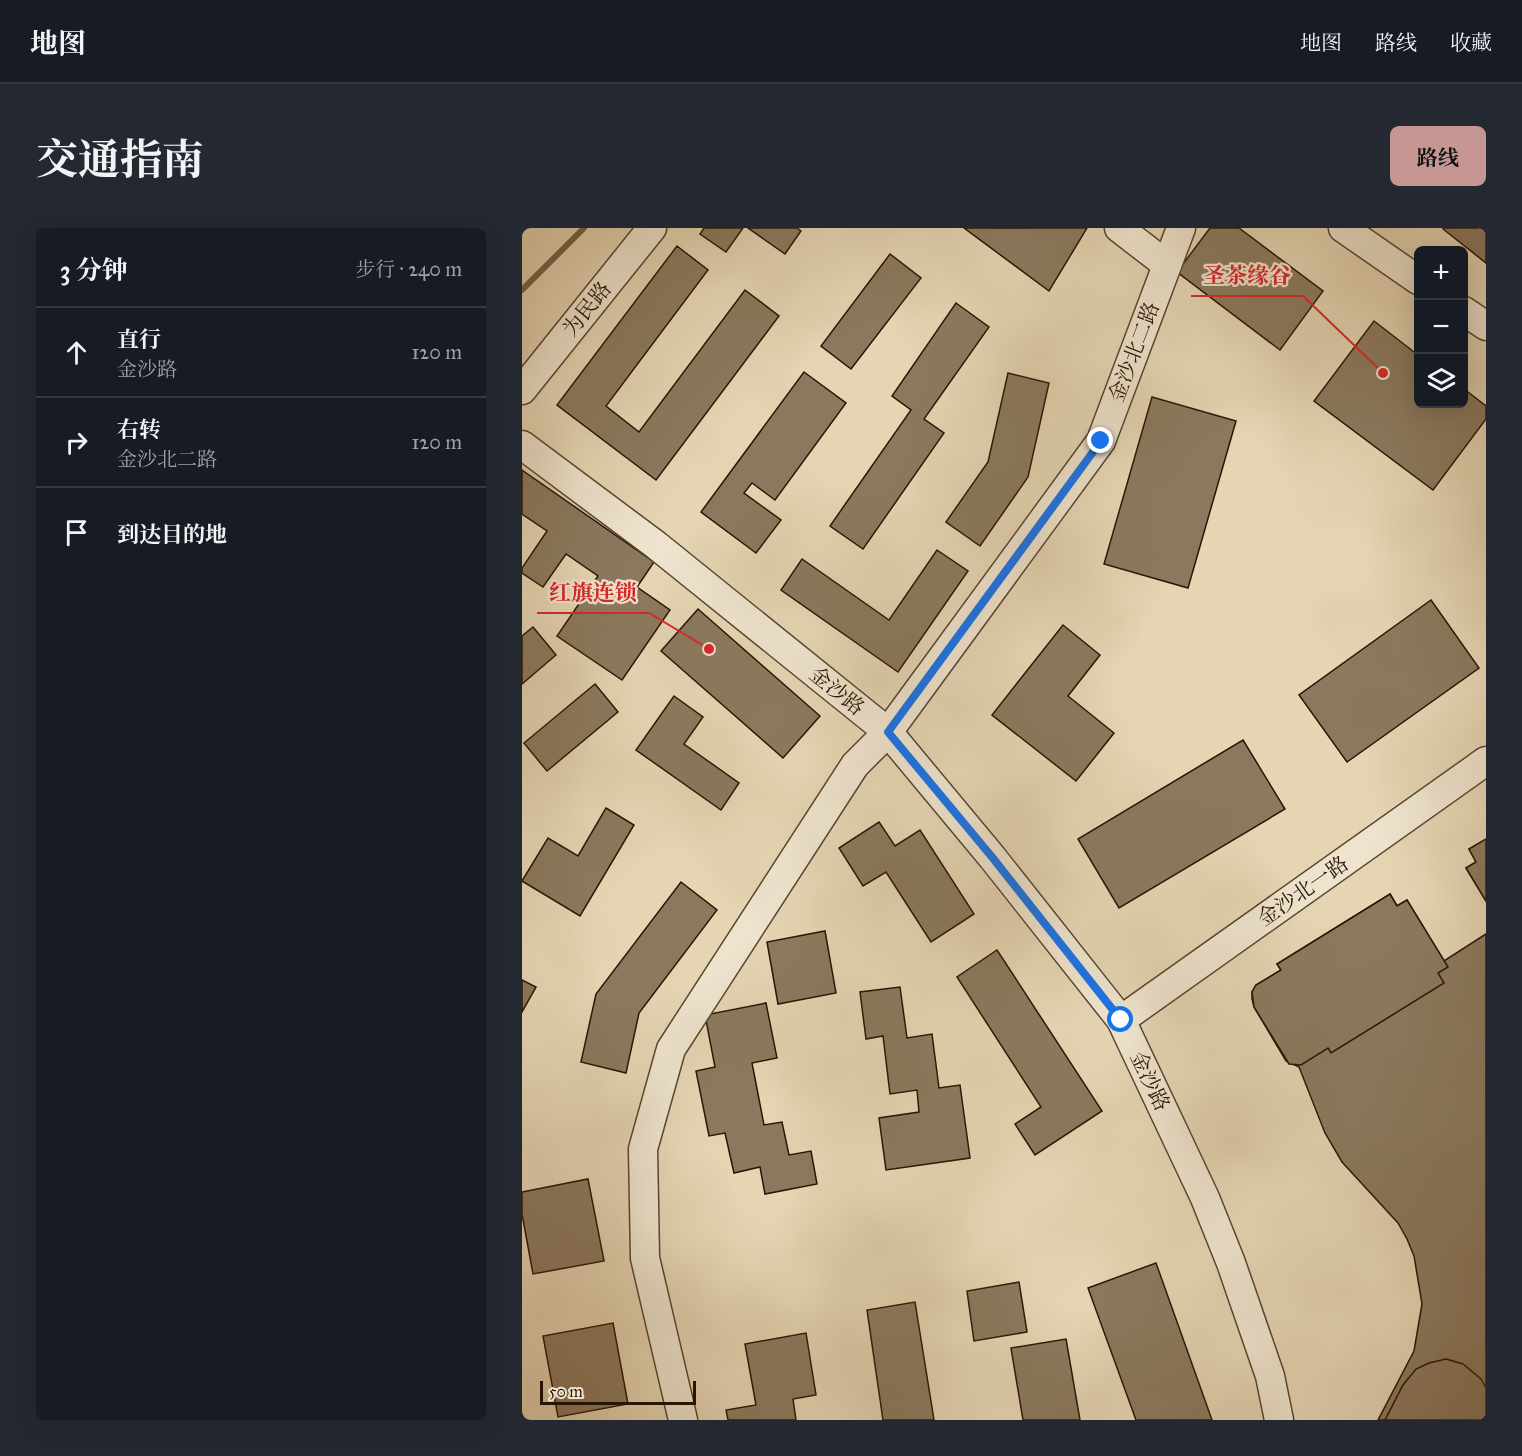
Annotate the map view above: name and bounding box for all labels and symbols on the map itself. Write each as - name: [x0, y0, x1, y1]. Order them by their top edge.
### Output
- callout: 圣茶缘谷: [1191, 256, 1303, 296]
- text: 圣茶缘谷: [1203, 262, 1291, 289]
- street label: 为民路: [557, 276, 617, 342]
- street label: 金沙北二路: [1103, 298, 1165, 406]
- route end: [1087, 427, 1113, 453]
- callout: 红旗连锁: [537, 573, 649, 613]
- text: 红旗连锁: [549, 579, 637, 606]
- street label: 金沙路: [804, 661, 870, 721]
- street label: 金沙北一路: [1253, 850, 1353, 932]
- route start: [1107, 1006, 1133, 1032]
- street label: 金沙路: [1125, 1047, 1175, 1115]
- scale bar: [540, 1378, 696, 1406]

